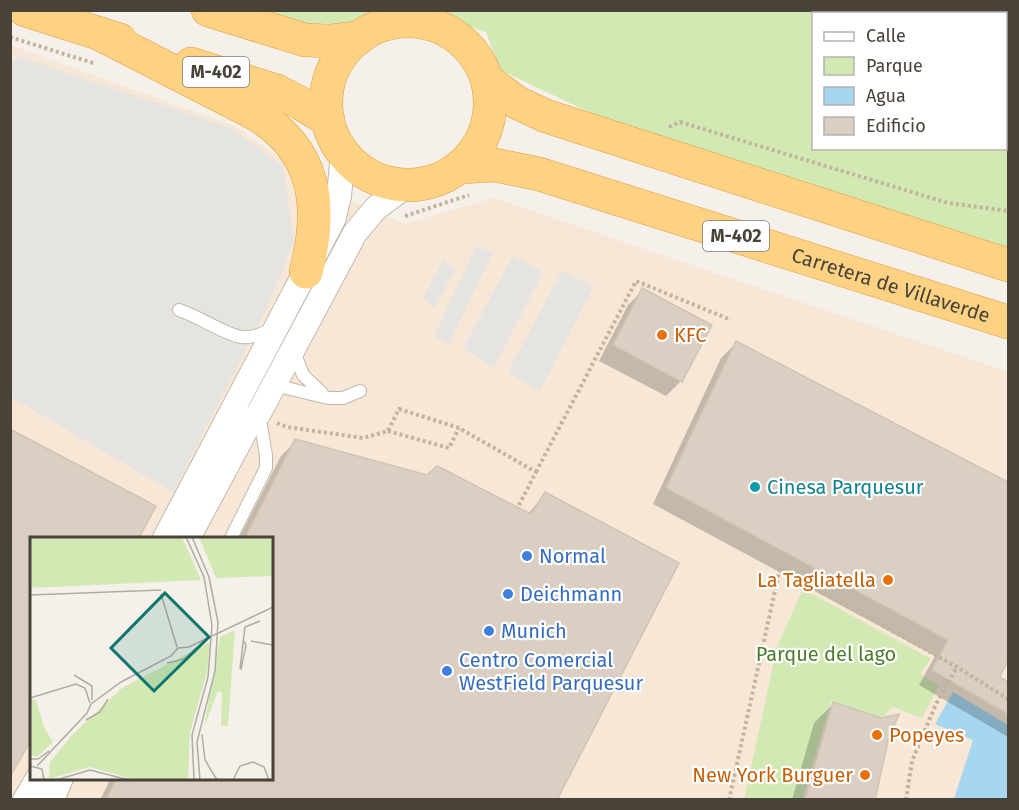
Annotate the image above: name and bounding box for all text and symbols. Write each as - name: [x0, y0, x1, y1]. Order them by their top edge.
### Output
- legend: [812, 12, 1007, 150]
- text: Calle: [866, 25, 906, 47]
- text: Parque: [866, 55, 923, 77]
- road number: M-402: [183, 57, 249, 87]
- text: Agua: [866, 85, 906, 107]
- text: Edificio: [866, 115, 926, 137]
- road number: M-402: [703, 221, 769, 251]
- street label: Carretera de Villaverde: [789, 243, 993, 328]
- place label: KFC: [674, 323, 706, 347]
- marker: KFC: [655, 328, 669, 342]
- place label: Cinesa Parquesur: [767, 475, 924, 499]
- marker: Cinesa Parquesur: [748, 480, 762, 494]
- inset map: [30, 537, 273, 780]
- place label: Normal: [539, 544, 606, 568]
- marker: Normal: [520, 549, 534, 563]
- place label: La Tagliatella: [757, 568, 876, 592]
- marker: La Tagliatella: [881, 573, 895, 587]
- place label: Deichmann: [520, 582, 622, 606]
- marker: Deichmann: [501, 587, 515, 601]
- place label: Munich: [501, 619, 567, 643]
- marker: Munich: [482, 624, 496, 638]
- park label: Parque del lago: [756, 642, 896, 666]
- place label: Centro Comercial WestField Parquesur: [459, 648, 643, 695]
- marker: Centro Comercial WestField Parquesur: [440, 664, 454, 678]
- place label: Popeyes: [889, 723, 964, 747]
- marker: Popeyes: [870, 728, 884, 742]
- place label: New York Burguer: [692, 763, 853, 787]
- marker: New York Burguer: [858, 768, 872, 782]

